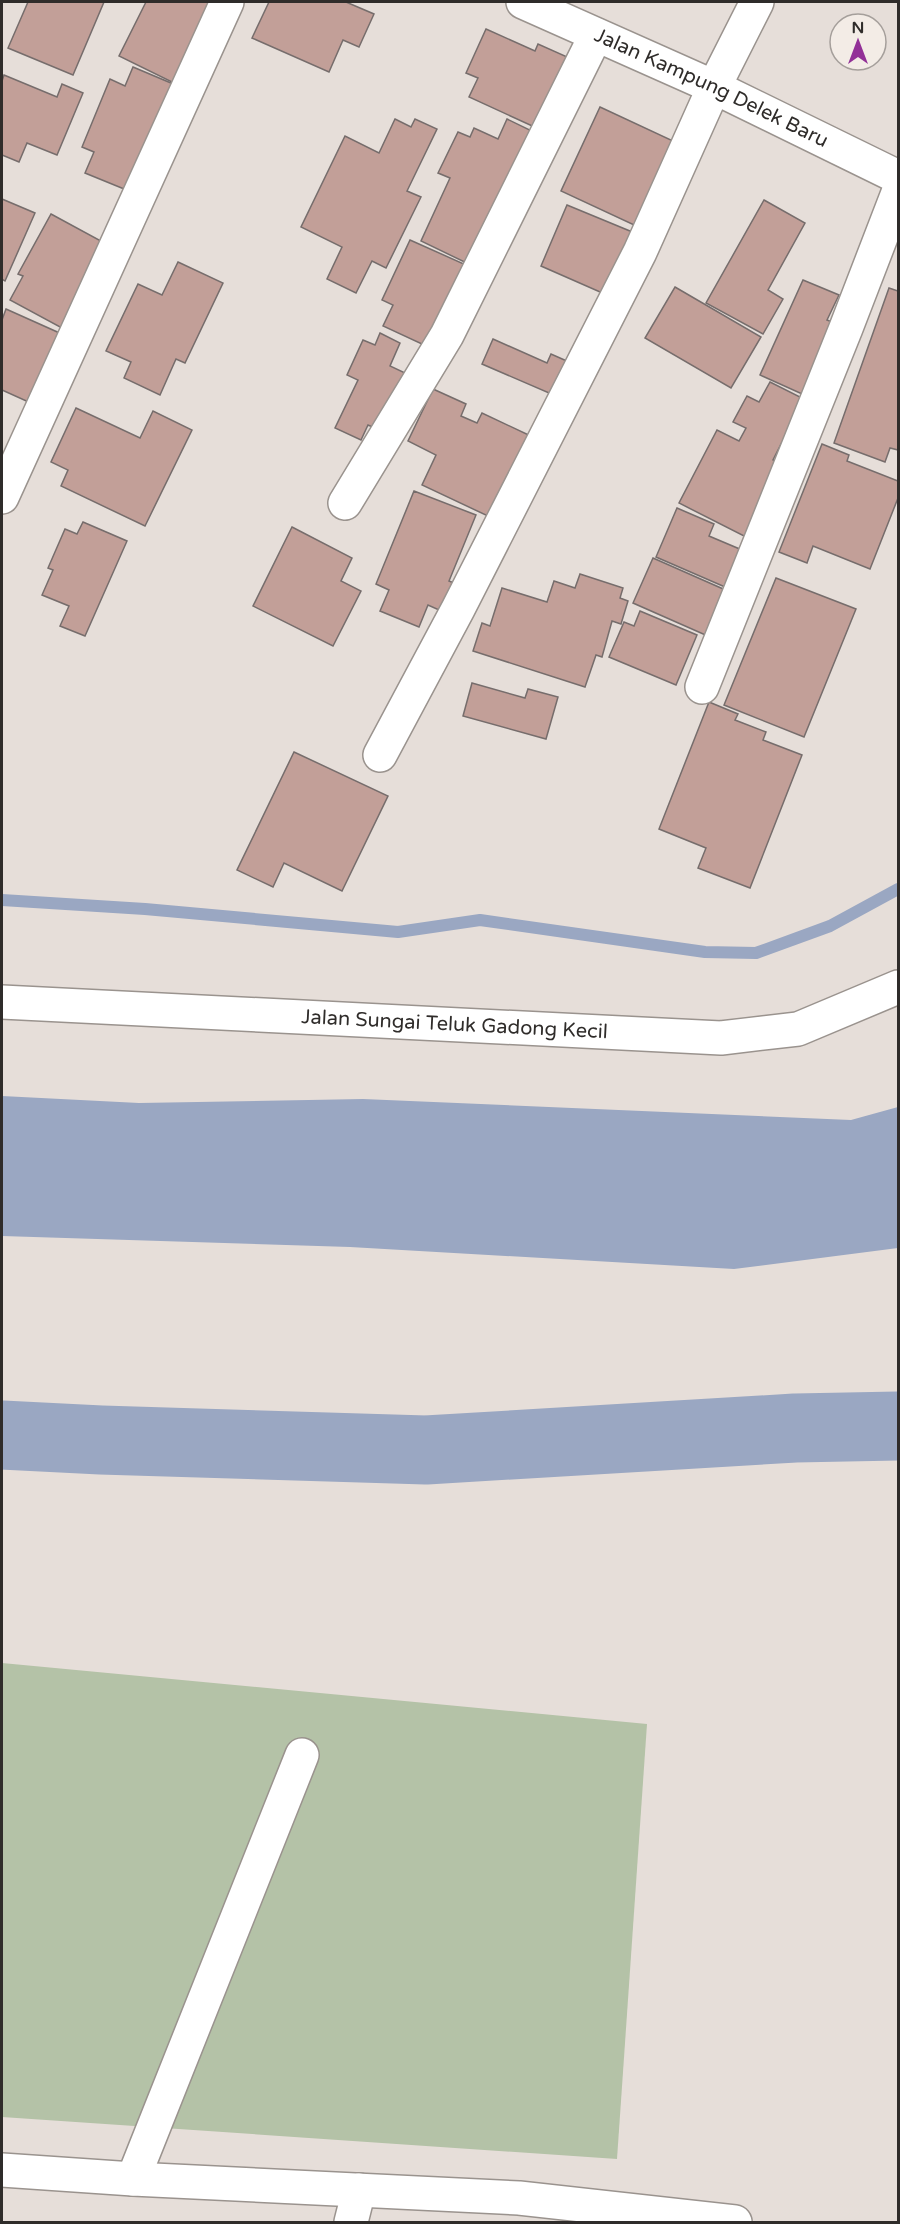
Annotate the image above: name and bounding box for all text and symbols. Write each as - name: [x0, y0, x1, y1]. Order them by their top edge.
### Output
- north arrow: [828, 12, 888, 72]
- text: N: [852, 18, 864, 38]
- street label: Jalan Kampung Delek Baru: [591, 23, 832, 153]
- street label: Jalan Sungai Teluk Gadong Kecil: [301, 1005, 608, 1044]

